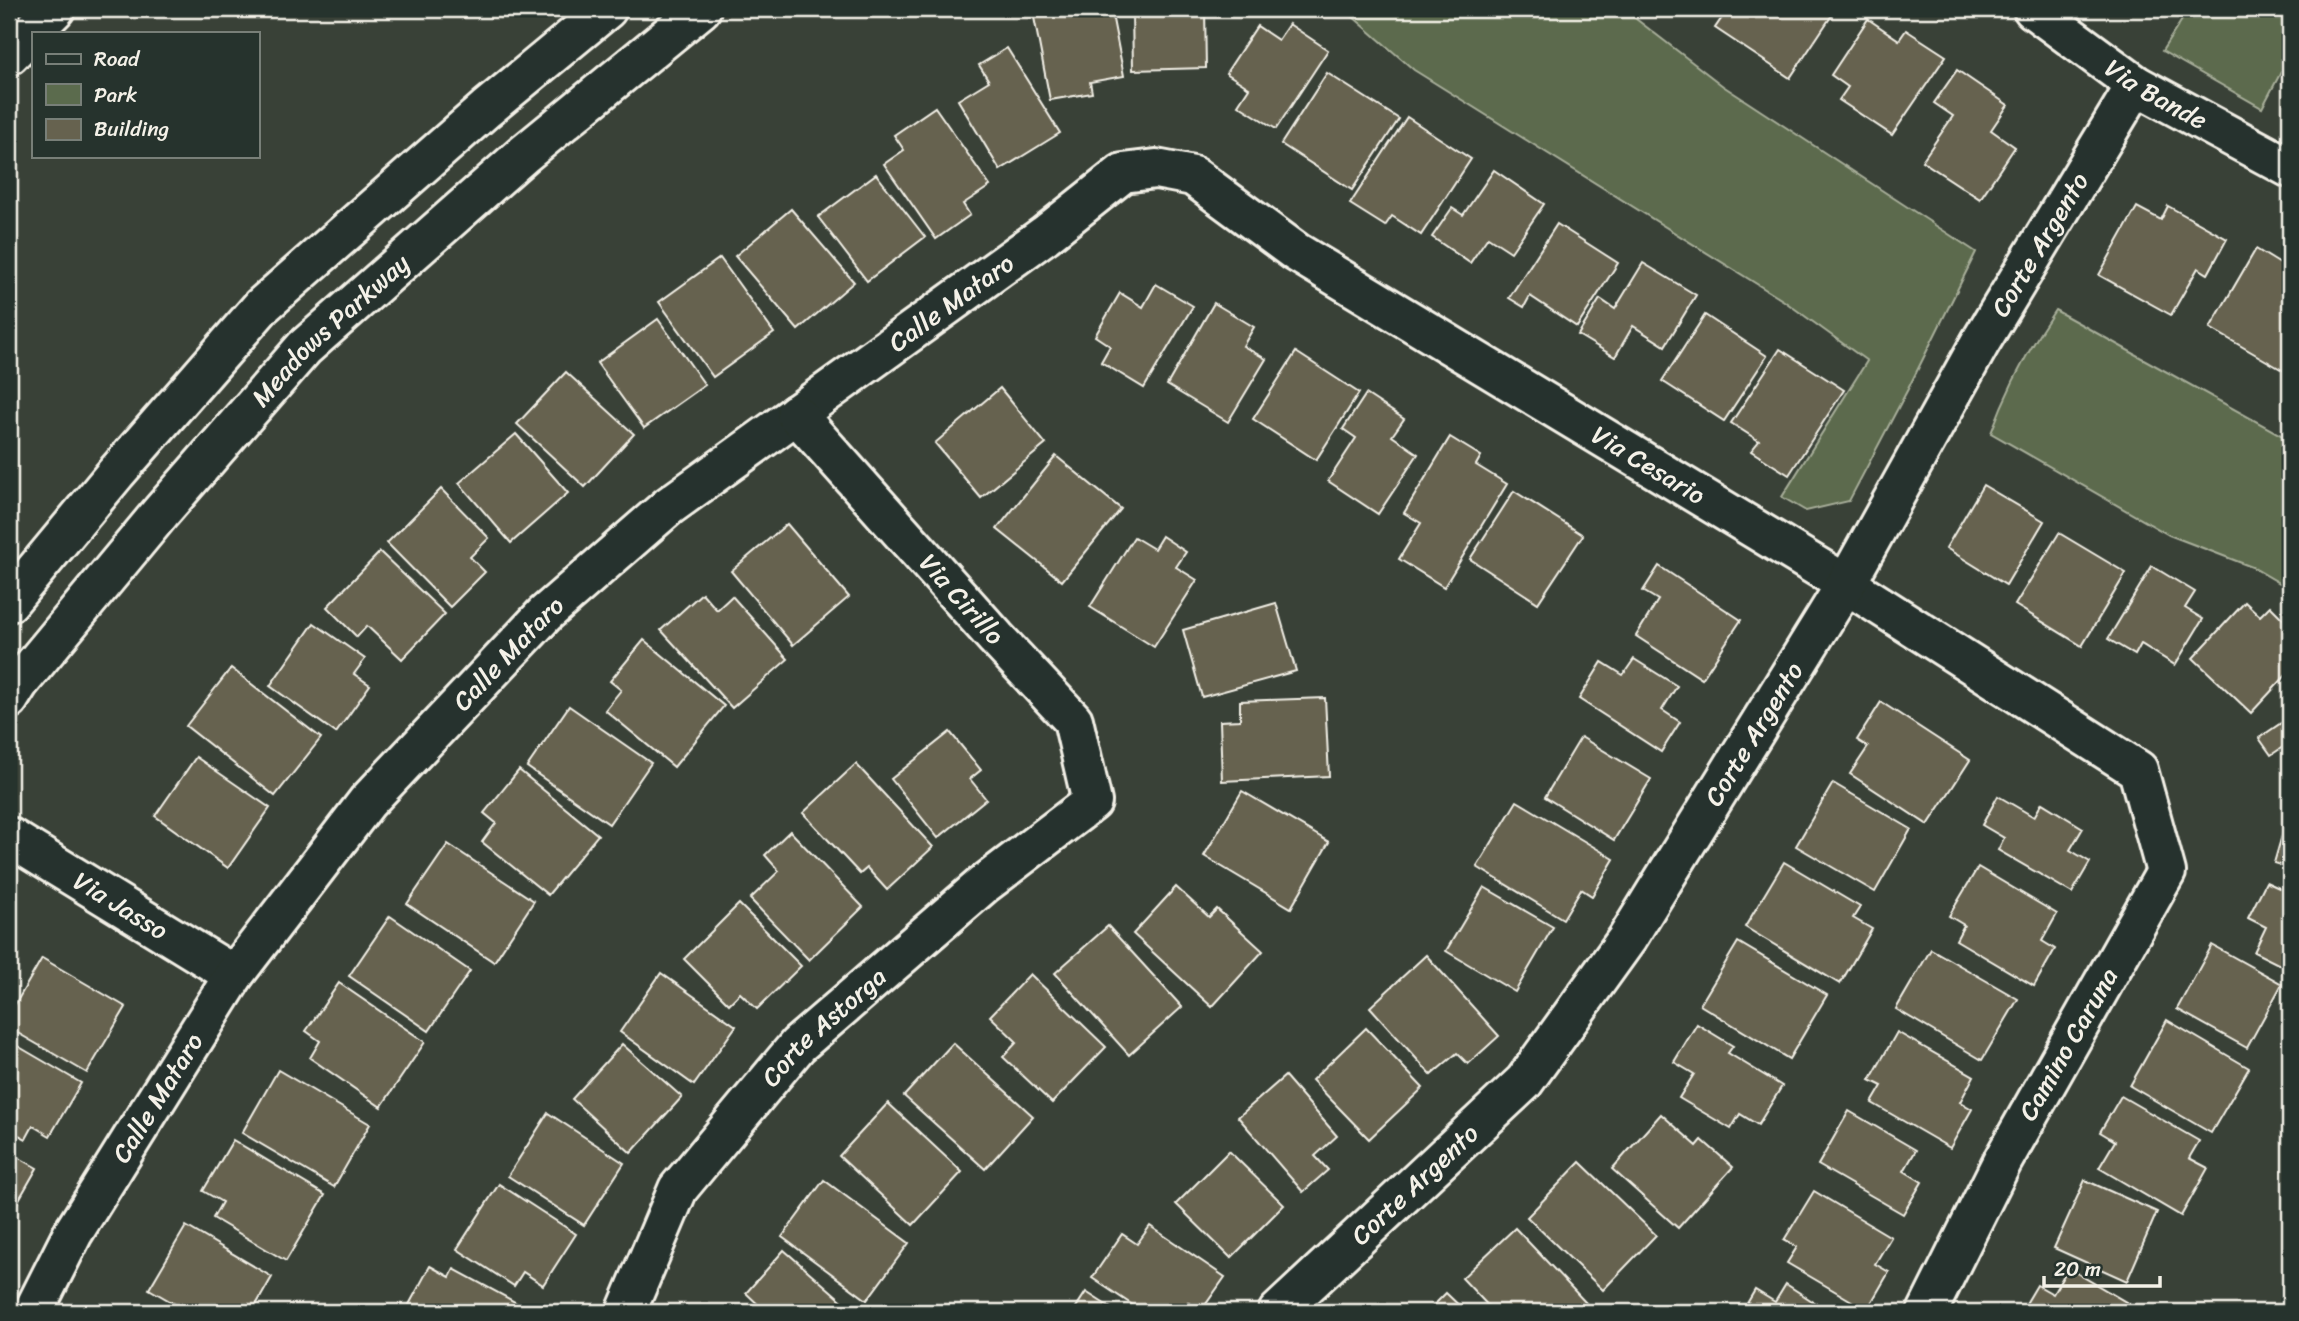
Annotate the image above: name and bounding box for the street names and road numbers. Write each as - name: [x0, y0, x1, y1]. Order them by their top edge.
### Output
- street label: Via Bande: [2094, 46, 2216, 143]
- street label: Corte Argento: [1978, 163, 2101, 326]
- street label: Meadows Parkway: [239, 241, 421, 418]
- street label: Calle Mataro: [878, 241, 1024, 364]
- street label: Via Cesario: [1582, 412, 1715, 517]
- street label: Via Cirillo: [908, 542, 1016, 656]
- street label: Calle Mataro: [441, 584, 575, 722]
- street label: Corte Argento: [1691, 653, 1816, 815]
- street label: Via Jasso: [64, 858, 177, 953]
- street label: Corte Astorga: [749, 955, 897, 1098]
- street label: Camino Caruna: [2005, 958, 2131, 1130]
- street label: Calle Mataro: [99, 1023, 216, 1172]
- street label: Corte Argento: [1339, 1112, 1490, 1257]

